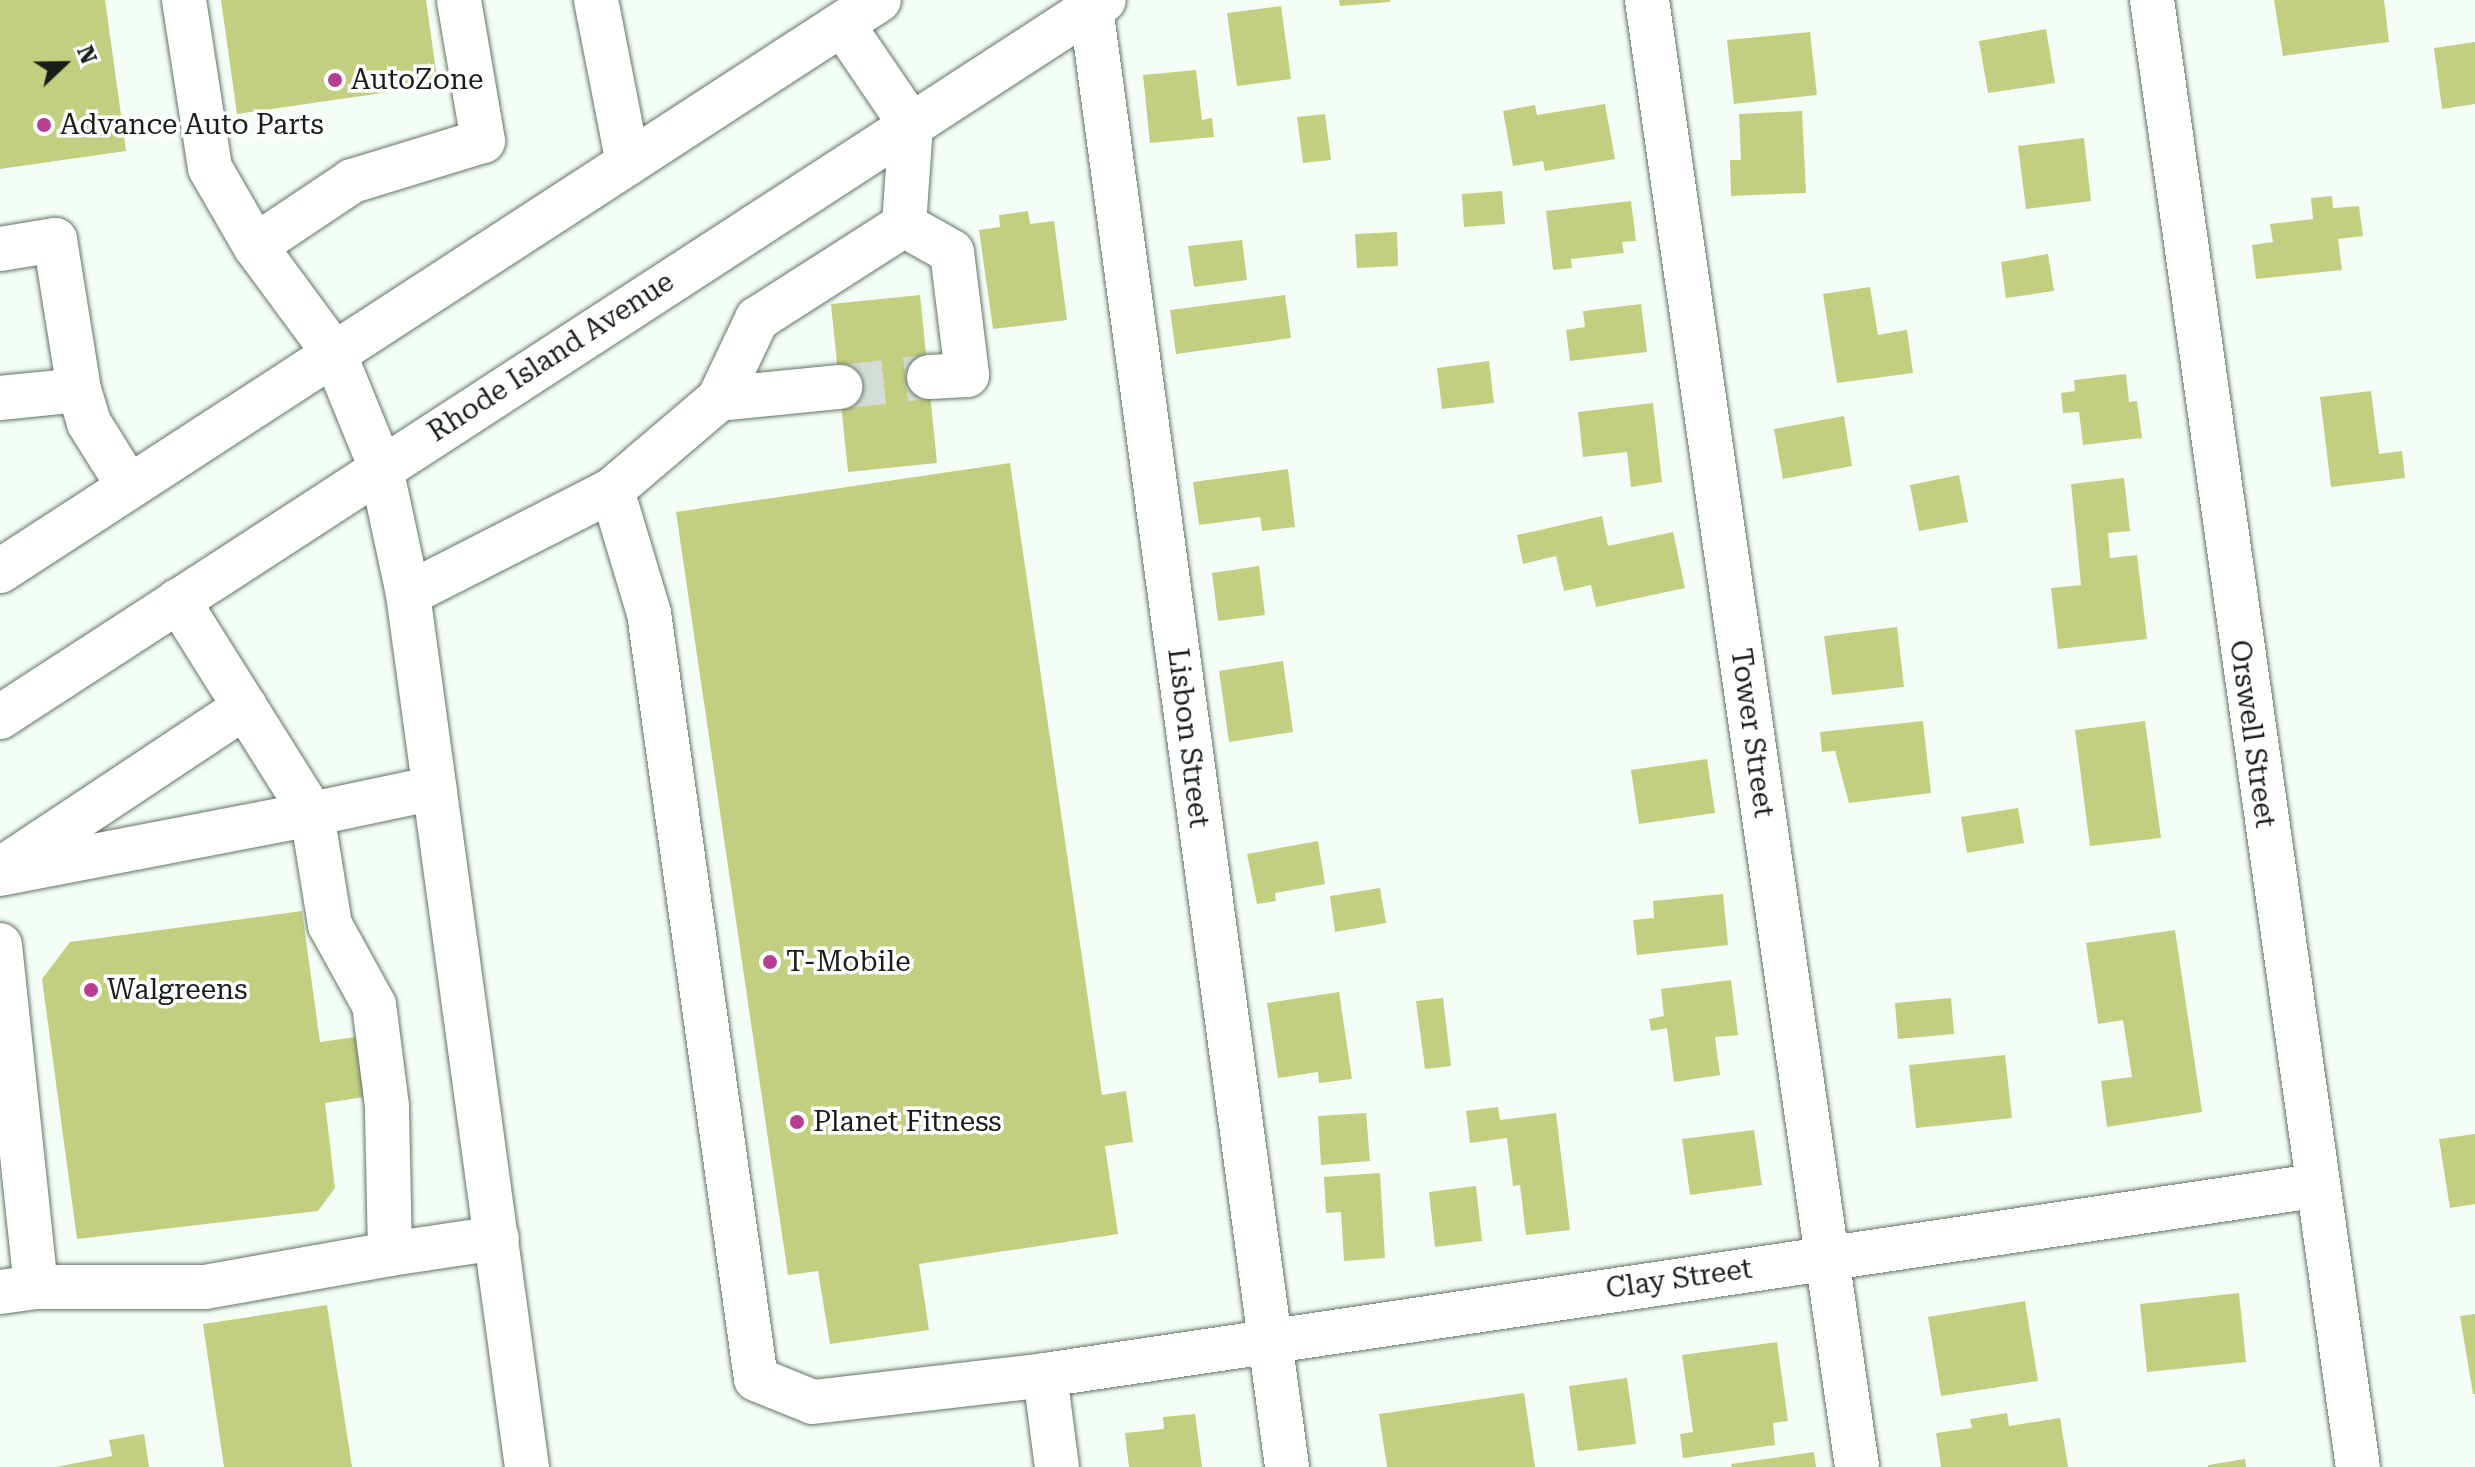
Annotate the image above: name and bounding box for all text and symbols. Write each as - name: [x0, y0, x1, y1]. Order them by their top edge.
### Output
- north arrow: [24, 24, 104, 104]
- text: N: [72, 42, 101, 67]
- place label: AutoZone: [351, 63, 483, 97]
- marker: AutoZone: [326, 71, 344, 89]
- place label: Advance Auto Parts: [60, 108, 324, 142]
- marker: Advance Auto Parts: [35, 116, 53, 134]
- street label: Rhode Island Avenue: [422, 265, 680, 449]
- street label: Orswell Street: [2222, 638, 2282, 830]
- street label: Lisbon Street: [1160, 646, 1216, 830]
- street label: Tower Street: [1724, 646, 1780, 820]
- place label: T-Mobile: [786, 945, 911, 979]
- marker: T-Mobile: [761, 953, 779, 971]
- place label: Walgreens: [107, 973, 247, 1007]
- marker: Walgreens: [82, 981, 100, 999]
- place label: Planet Fitness: [813, 1105, 1002, 1139]
- marker: Planet Fitness: [788, 1113, 806, 1131]
- street label: Clay Street: [1604, 1252, 1754, 1306]

